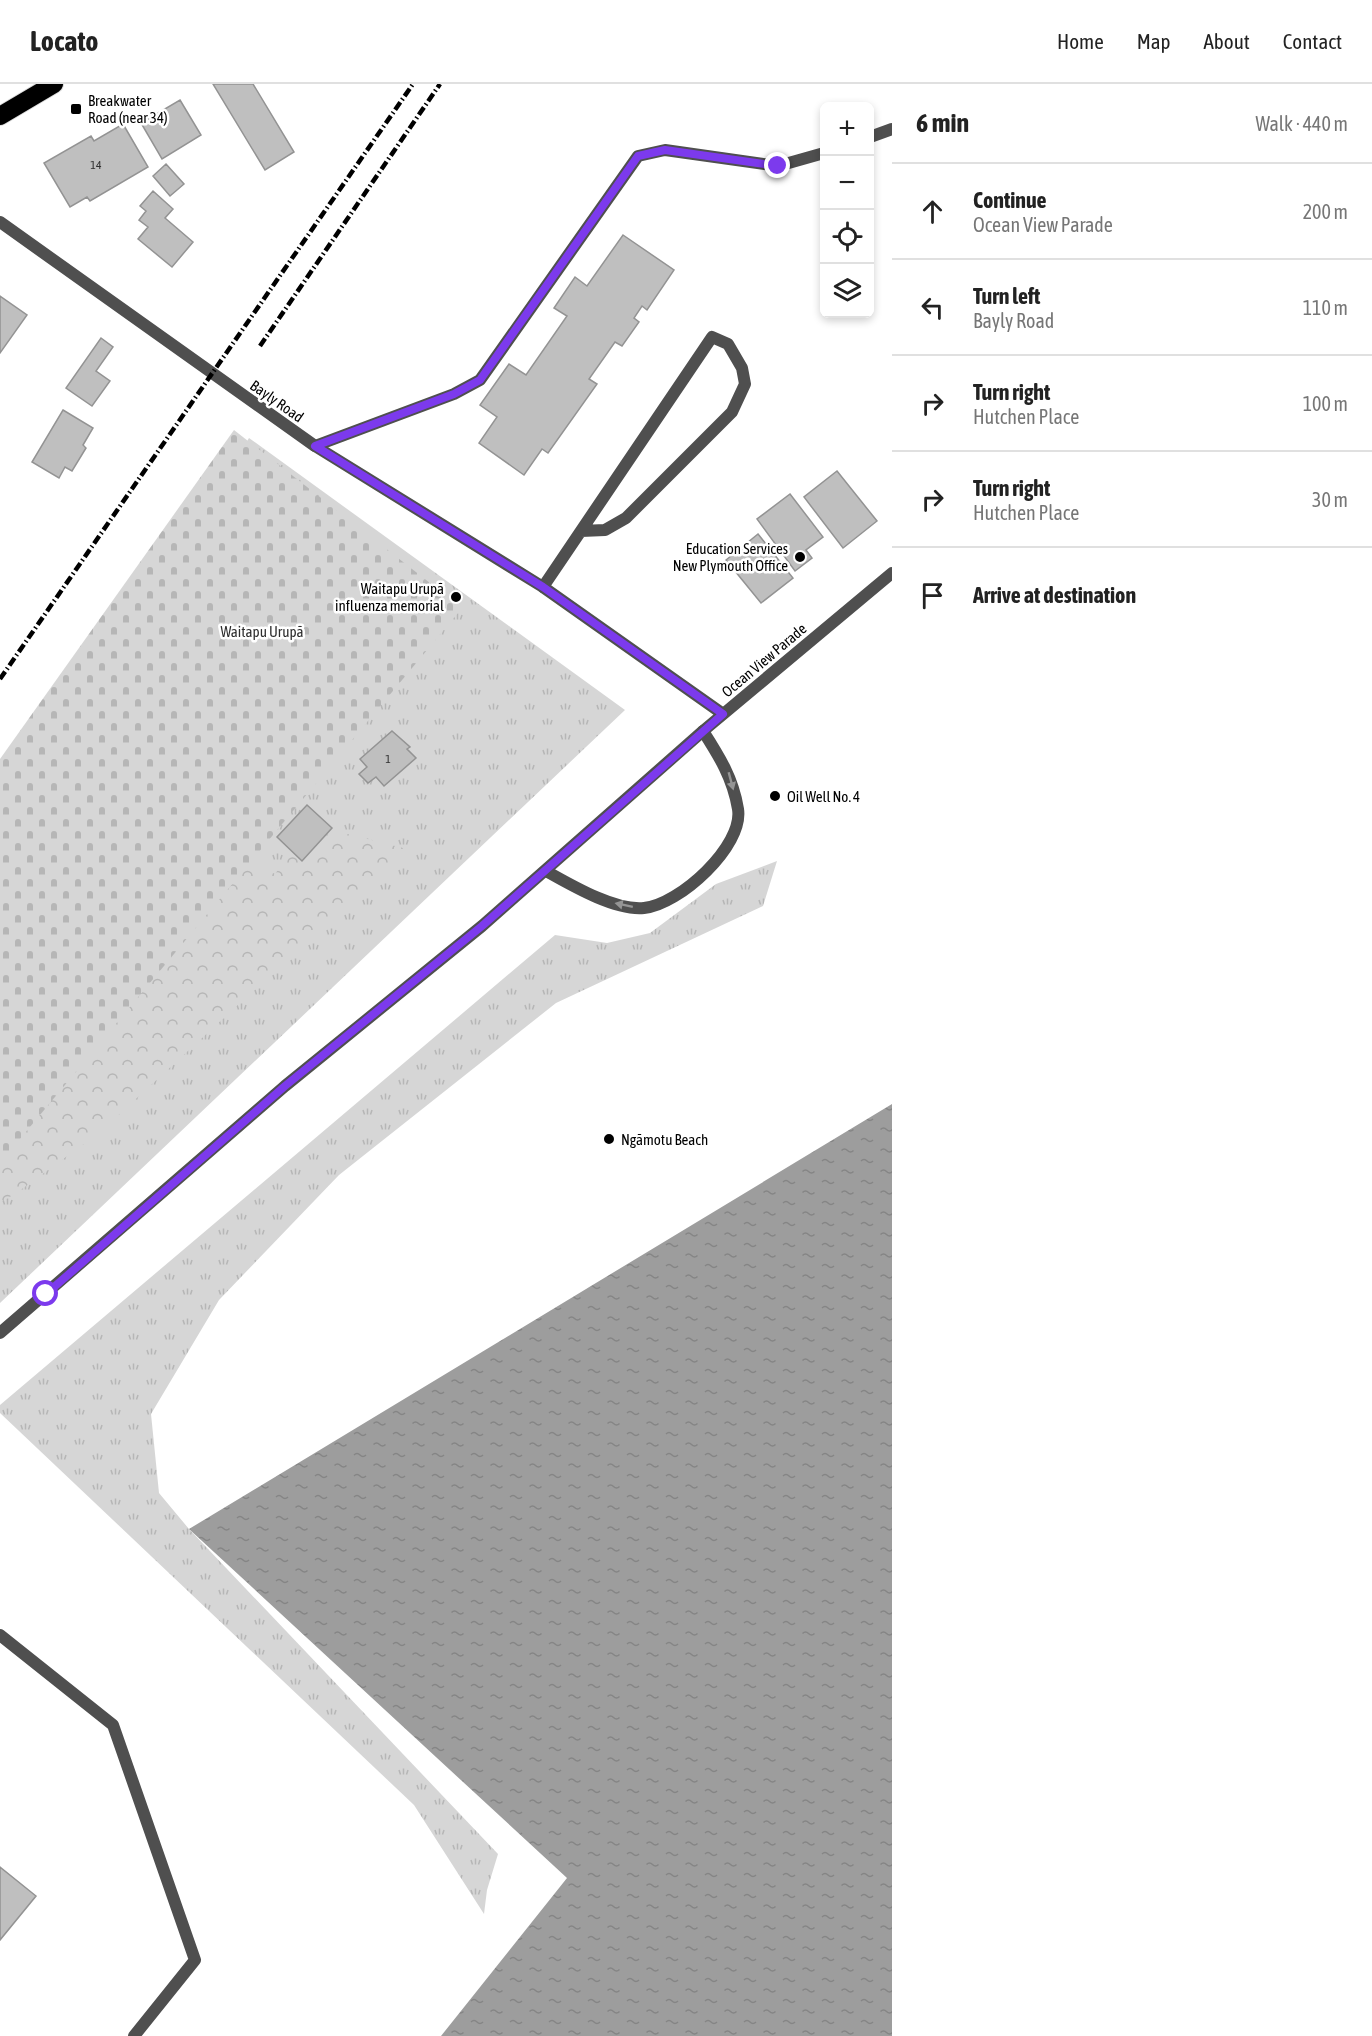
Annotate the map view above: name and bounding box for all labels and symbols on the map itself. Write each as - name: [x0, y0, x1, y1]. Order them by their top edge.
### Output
- place label: Breakwater Road (near 34): [88, 92, 168, 126]
- marker: Breakwater Road (near 34): [69, 102, 83, 116]
- route end: [764, 152, 790, 178]
- house number: 14: [90, 158, 102, 172]
- street label: Bayly Road: [247, 377, 307, 425]
- place label: Education Services New Plymouth Office: [673, 540, 788, 574]
- marker: Education Services New Plymouth Office: [793, 550, 807, 564]
- place label: Waitapu Urupā influenza memorial: [335, 580, 444, 614]
- marker: Waitapu Urupā influenza memorial: [449, 590, 463, 604]
- street label: Ocean View Parade: [718, 620, 810, 700]
- park label: Waitapu Urupā: [220, 623, 304, 640]
- house number: 1: [385, 752, 391, 766]
- one-way arrow: [727, 772, 736, 790]
- place label: Oil Well No. 4: [787, 788, 860, 805]
- marker: Oil Well No. 4: [768, 789, 782, 803]
- one-way arrow: [614, 900, 633, 909]
- place label: Ngāmotu Beach: [621, 1131, 708, 1148]
- marker: Ngāmotu Beach: [602, 1132, 616, 1146]
- route start: [32, 1280, 58, 1306]

